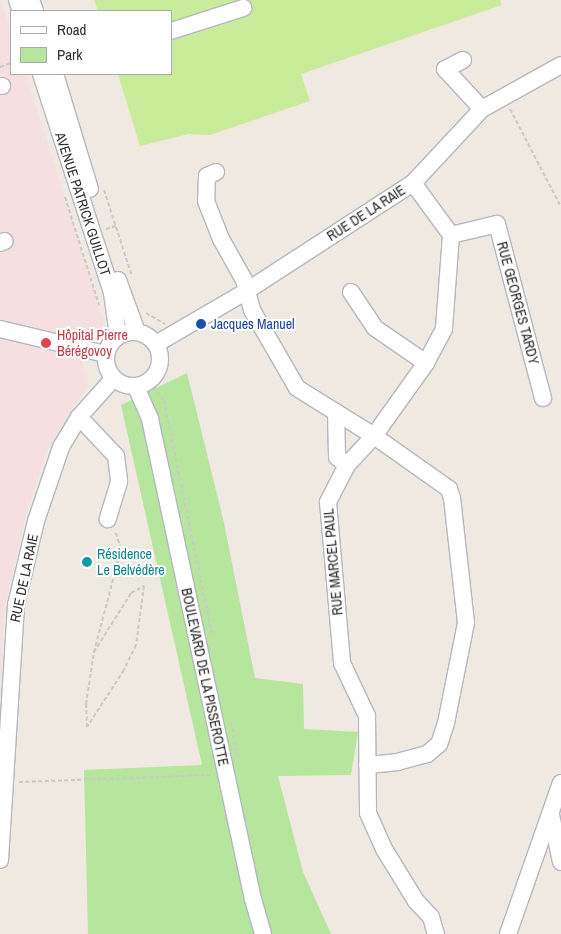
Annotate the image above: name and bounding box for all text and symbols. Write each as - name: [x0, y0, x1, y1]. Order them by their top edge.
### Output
- legend: [10, 10, 172, 75]
- text: Road: [57, 19, 86, 40]
- text: Park: [57, 44, 82, 65]
- street label: AVENUE PATRICK GUILLOT: [52, 130, 114, 278]
- street label: RUE DE LA RAIE: [323, 181, 409, 245]
- street label: RUE GEORGES TARDY: [493, 240, 543, 366]
- place label: Jacques Manuel: [211, 316, 295, 332]
- marker: Jacques Manuel: [195, 318, 207, 330]
- place label: Hôpital Pierre Bérégovoy: [57, 327, 128, 360]
- marker: Hôpital Pierre Bérégovoy: [39, 336, 53, 350]
- street label: RUE MARCEL PAUL: [320, 508, 346, 616]
- street label: RUE DE LA RAIE: [6, 532, 42, 624]
- place label: Résidence Le Belvédère: [97, 546, 165, 578]
- marker: Résidence Le Belvédère: [81, 556, 93, 568]
- street label: BOULEVARD DE LA PISSEROTTE: [178, 586, 232, 768]

